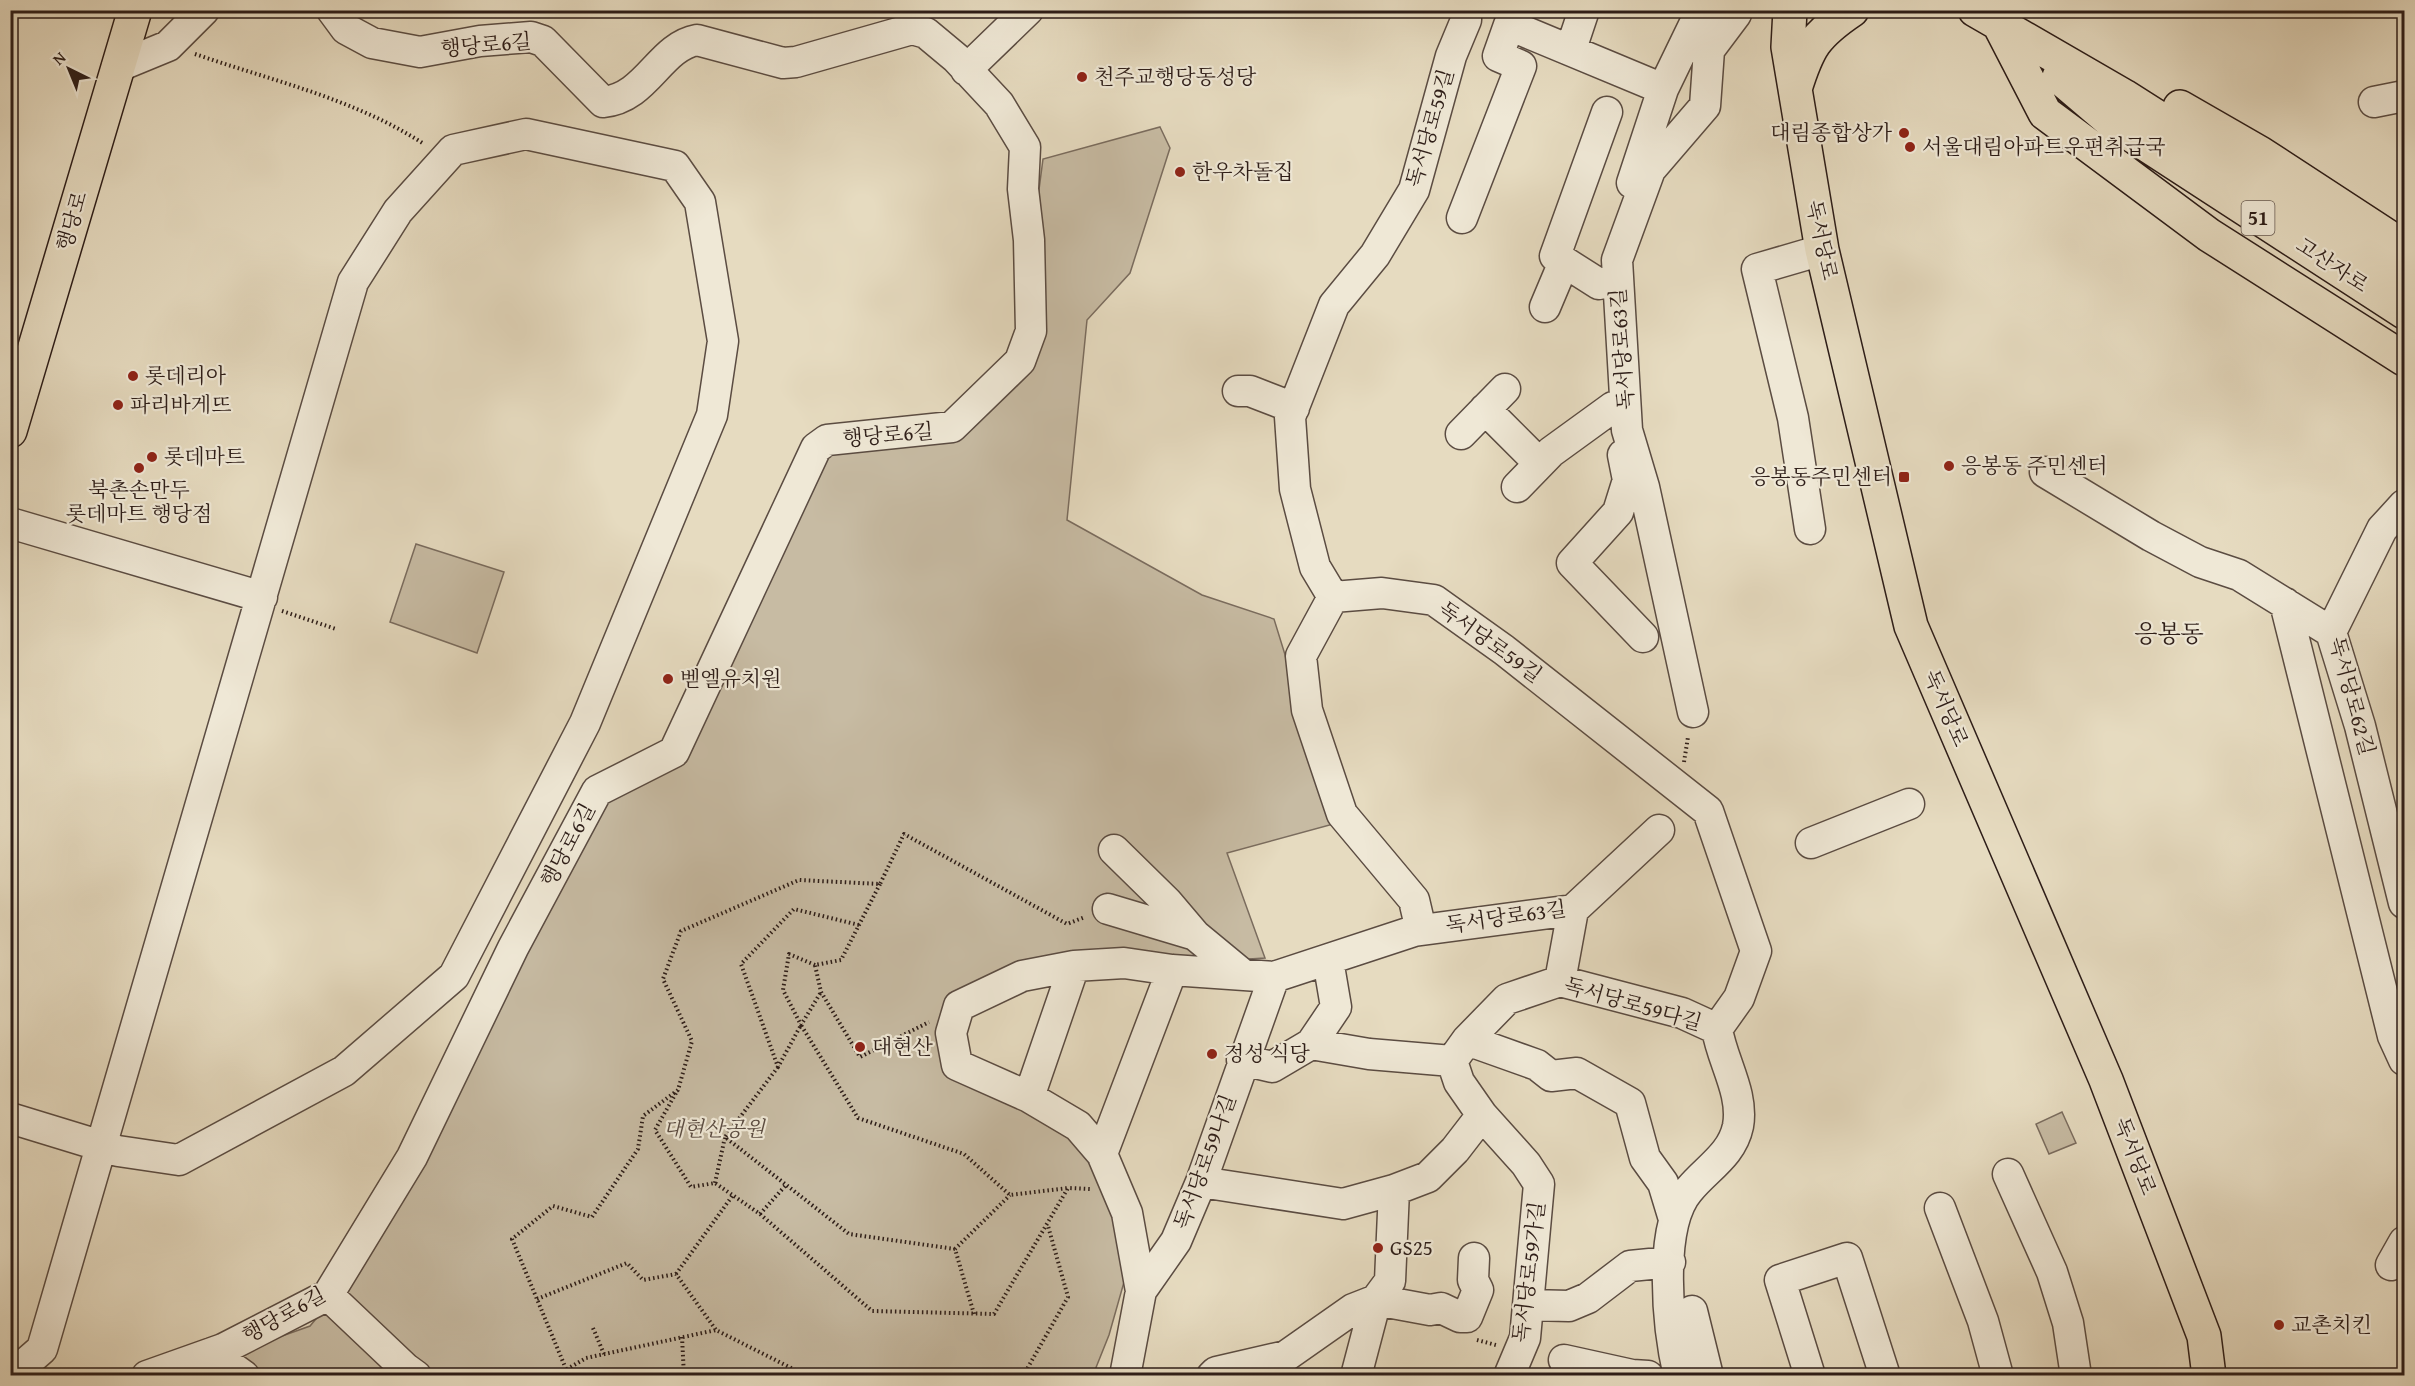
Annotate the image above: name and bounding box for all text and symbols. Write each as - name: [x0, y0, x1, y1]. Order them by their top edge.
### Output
- street label: 행당로6길: [439, 25, 533, 64]
- north arrow: [39, 39, 99, 99]
- text: N: [47, 45, 71, 70]
- place label: 천주교행당동성당: [1094, 61, 1257, 92]
- street label: 독서당로59길: [1398, 65, 1461, 191]
- marker: 천주교행당동성당: [1075, 70, 1089, 84]
- place label: 대림종합상가: [1770, 117, 1893, 148]
- marker: 대림종합상가: [1897, 126, 1911, 140]
- place label: 서울대림아파트우편취급국: [1922, 131, 2165, 162]
- marker: 서울대림아파트우편취급국: [1903, 140, 1917, 154]
- place label: 한우차돌집: [1192, 156, 1293, 187]
- marker: 한우차돌집: [1173, 165, 1187, 179]
- street label: 행당로: [48, 187, 95, 254]
- street label: 독서당로: [1799, 197, 1846, 283]
- road number: 51: [2242, 201, 2274, 235]
- street label: 고산자로: [2290, 229, 2375, 300]
- street label: 독서당로63길: [1602, 287, 1641, 411]
- place label: 롯데리아: [145, 360, 227, 391]
- marker: 롯데리아: [126, 369, 140, 383]
- place label: 파리바게뜨: [130, 389, 231, 420]
- marker: 파리바게뜨: [111, 398, 125, 412]
- street label: 행당로6길: [841, 415, 935, 454]
- place label: 롯데마트: [164, 441, 245, 472]
- marker: 롯데마트: [145, 450, 159, 464]
- place label: 응봉동 주민센터: [1961, 450, 2108, 481]
- marker: 응봉동 주민센터: [1942, 459, 1956, 473]
- marker: 북촌손만두 롯데마트 행당점: [132, 461, 146, 475]
- place label: 응봉동주민센터: [1750, 461, 1892, 492]
- marker: 응봉동주민센터: [1897, 470, 1911, 484]
- place label: 북촌손만두 롯데마트 행당점: [66, 474, 212, 529]
- street label: 독서당로59길: [1432, 593, 1549, 690]
- district label: 응봉동: [2134, 616, 2204, 651]
- street label: 독서당로62길: [2322, 633, 2383, 759]
- place label: 벧엘유치원: [680, 663, 781, 694]
- street label: 독서당로: [1916, 664, 1977, 751]
- marker: 벧엘유치원: [661, 672, 675, 686]
- street label: 행당로6길: [532, 797, 603, 892]
- street label: 독서당로63길: [1444, 893, 1568, 940]
- street label: 독서당로59다길: [1561, 969, 1706, 1038]
- place label: 대현산: [872, 1031, 934, 1062]
- place label: 정성 식당: [1224, 1038, 1310, 1069]
- marker: 대현산: [853, 1040, 867, 1054]
- marker: 정성 식당: [1205, 1047, 1219, 1061]
- street label: 독서당로59나길: [1166, 1090, 1243, 1234]
- street label: 독서당로: [2106, 1112, 2164, 1199]
- park label: 대현산공원: [663, 1113, 766, 1144]
- street label: 독서당로59가길: [1504, 1200, 1553, 1344]
- place label: GS25: [1390, 1232, 1433, 1263]
- marker: GS25: [1371, 1241, 1385, 1255]
- street label: 행당로6길: [236, 1279, 331, 1350]
- place label: 교촌치킨: [2291, 1309, 2372, 1340]
- marker: 교촌치킨: [2272, 1318, 2286, 1332]

